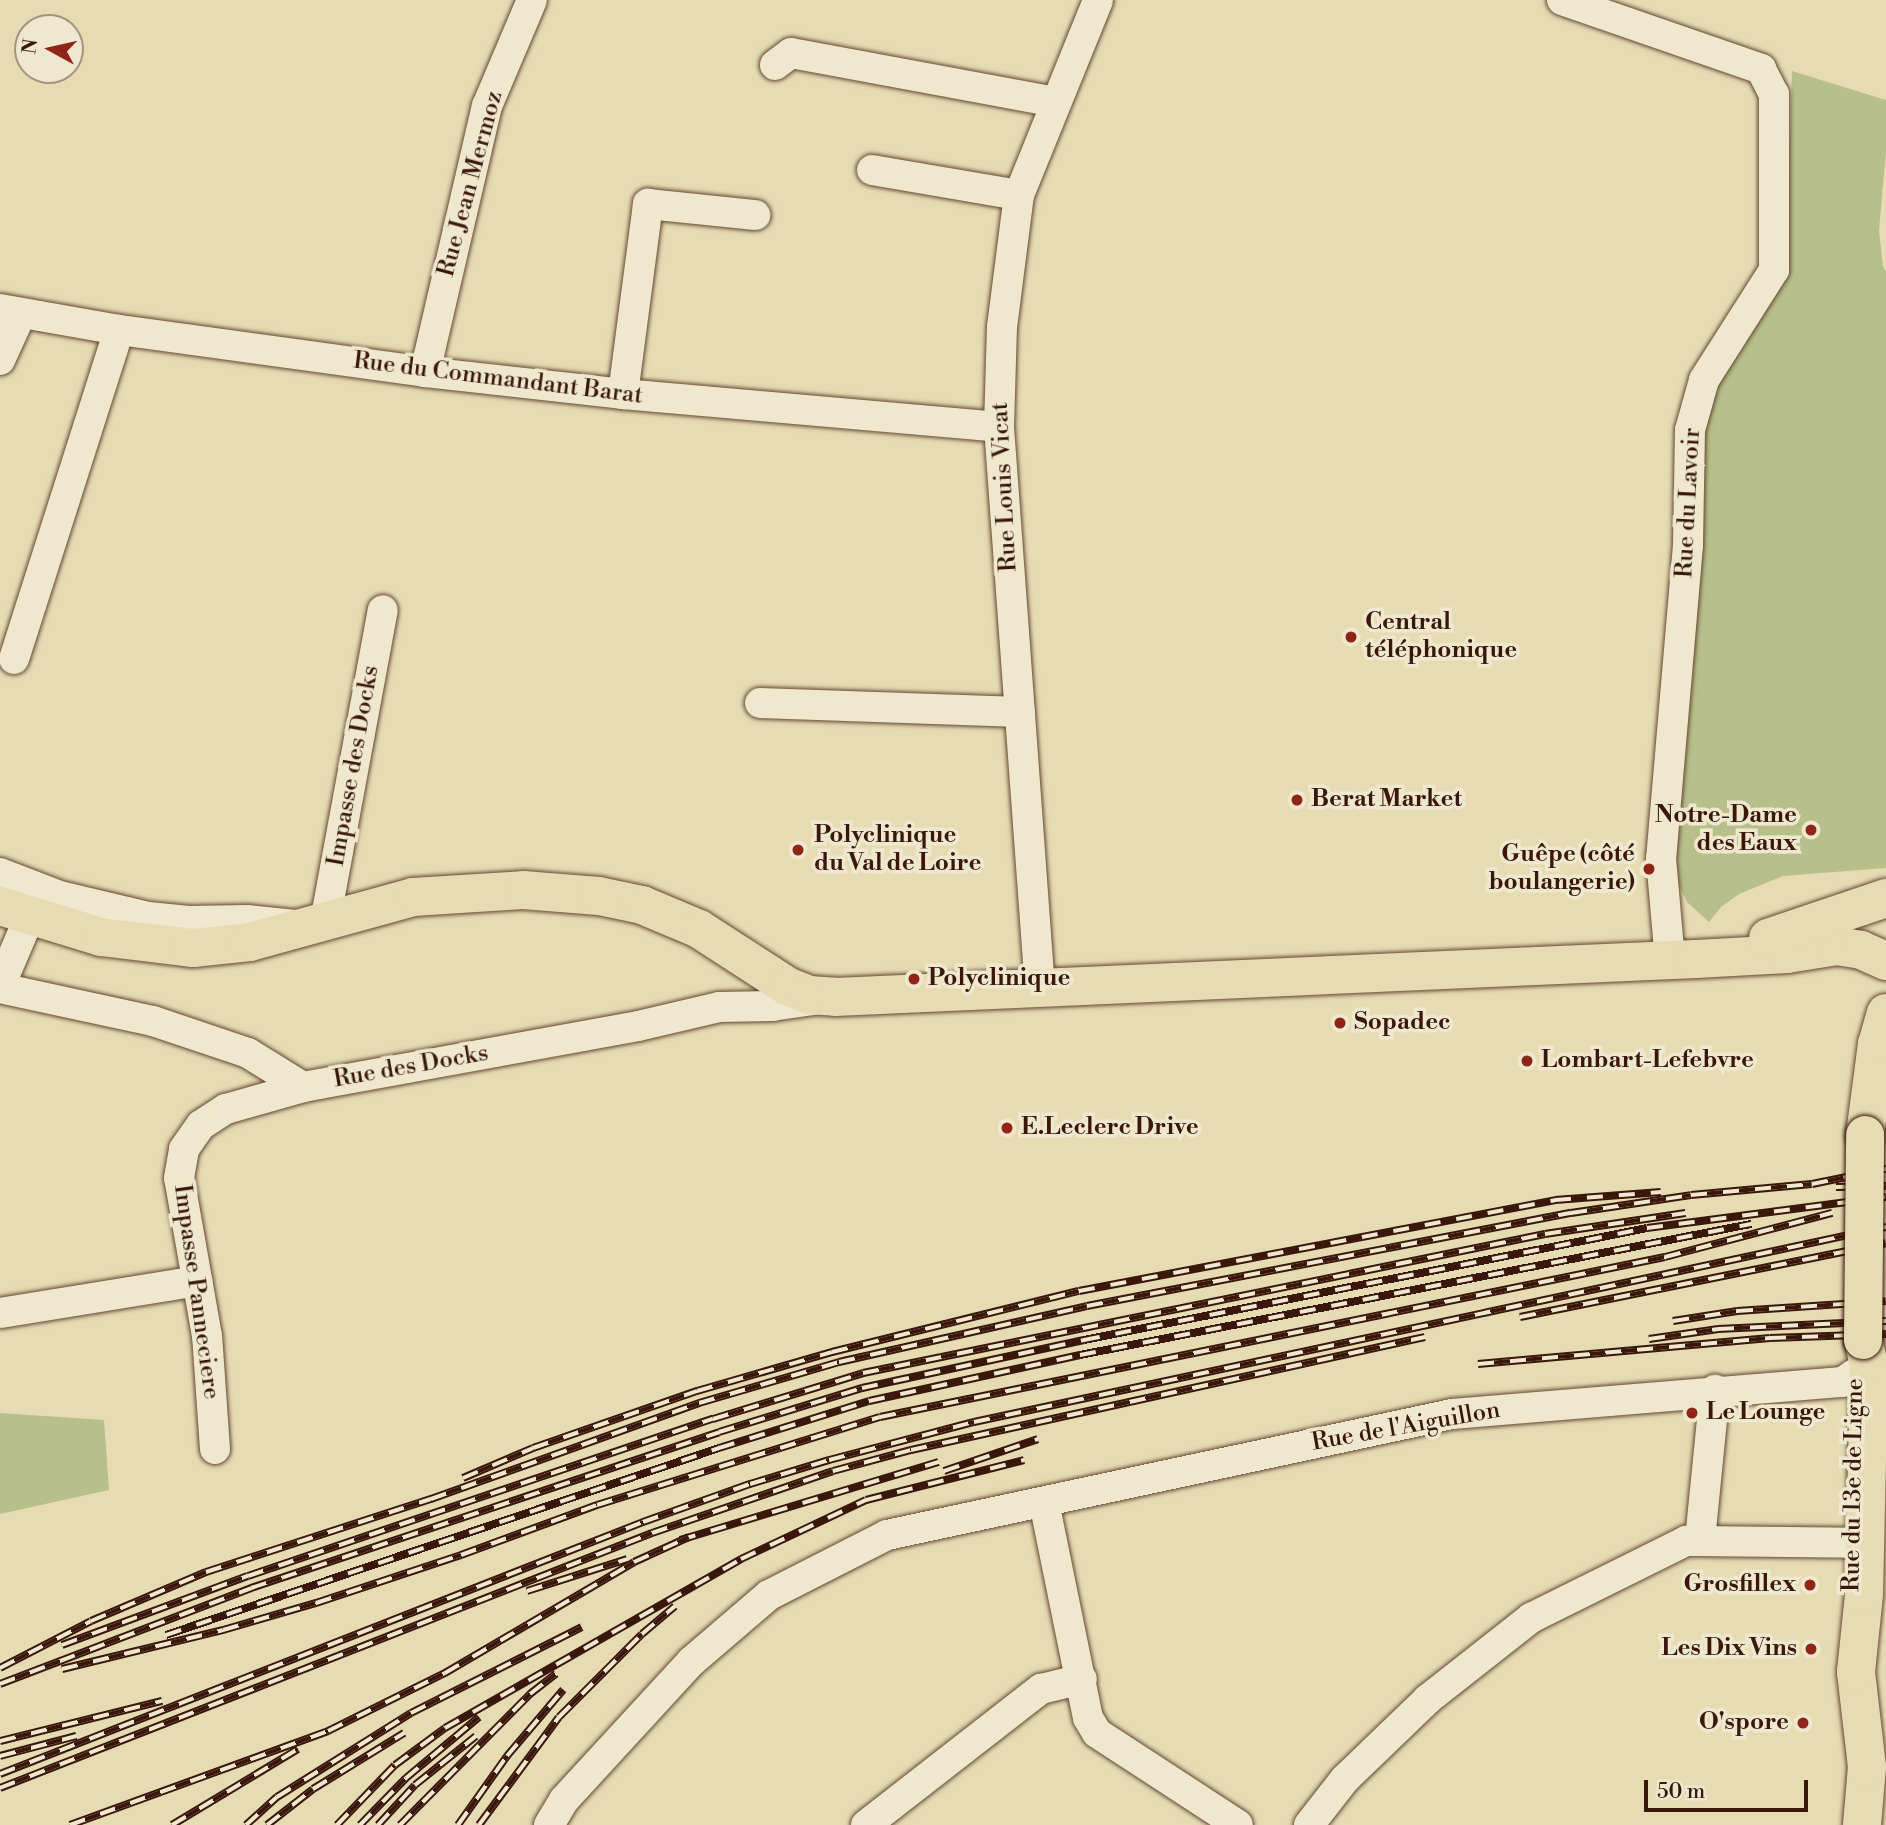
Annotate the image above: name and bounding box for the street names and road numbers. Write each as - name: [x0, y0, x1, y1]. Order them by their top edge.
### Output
- street label: Rue Jean Mermoz: [432, 88, 510, 280]
- street label: Rue du Commandant Barat: [352, 347, 644, 411]
- street label: Rue Louis Vicat: [986, 401, 1024, 573]
- street label: Rue du Lavoir: [1671, 427, 1707, 579]
- street label: Impasse des Docks: [322, 663, 386, 869]
- street label: Rue des Docks: [331, 1039, 491, 1095]
- street label: Impasse Panneciere: [167, 1183, 225, 1401]
- street label: Rue du 13e de Ligne: [1838, 1378, 1870, 1592]
- street label: Rue de l'Aiguillon: [1309, 1396, 1503, 1458]

